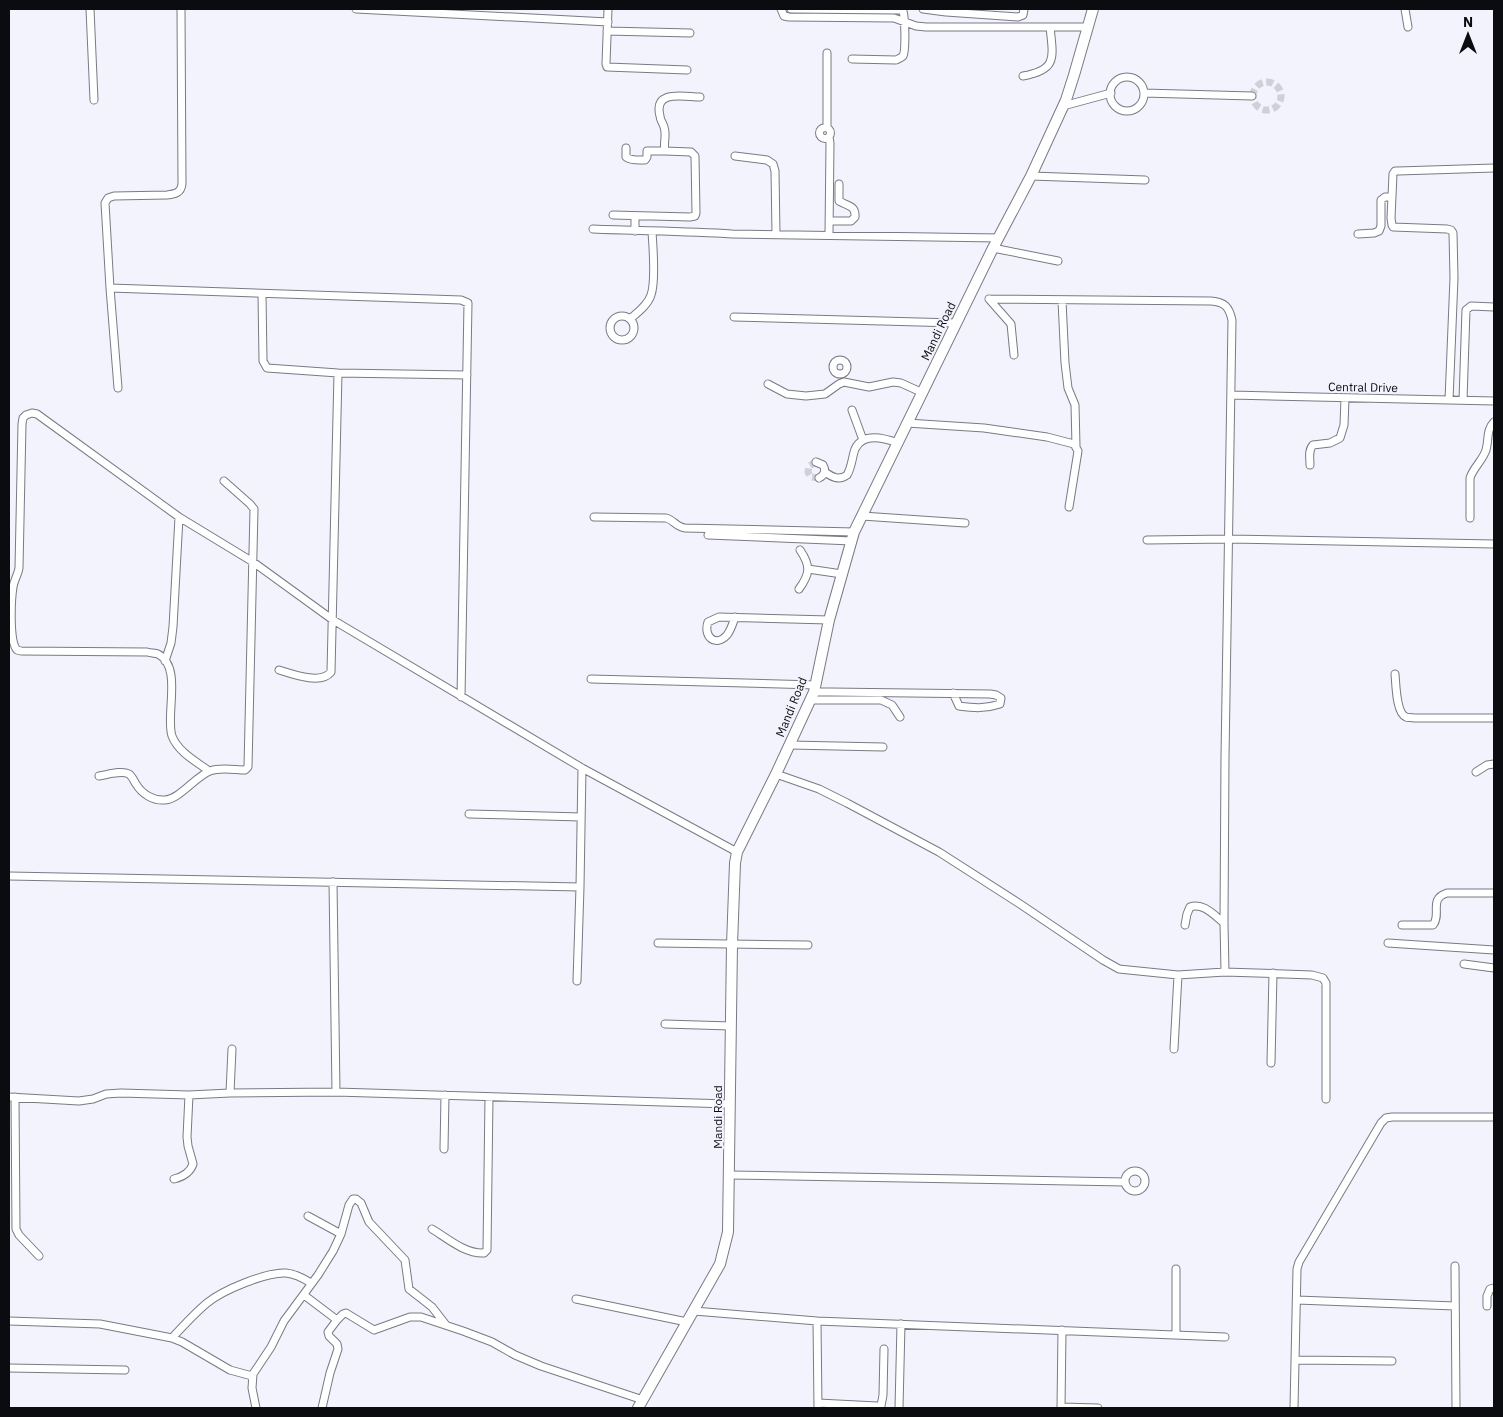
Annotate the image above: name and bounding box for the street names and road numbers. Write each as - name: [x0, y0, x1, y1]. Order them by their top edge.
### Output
- street label: Mandi Road: [917, 299, 959, 363]
- street label: Central Drive: [1328, 379, 1398, 395]
- street label: Mandi Road: [772, 675, 810, 739]
- street label: Mandi Road: [710, 1085, 725, 1149]

